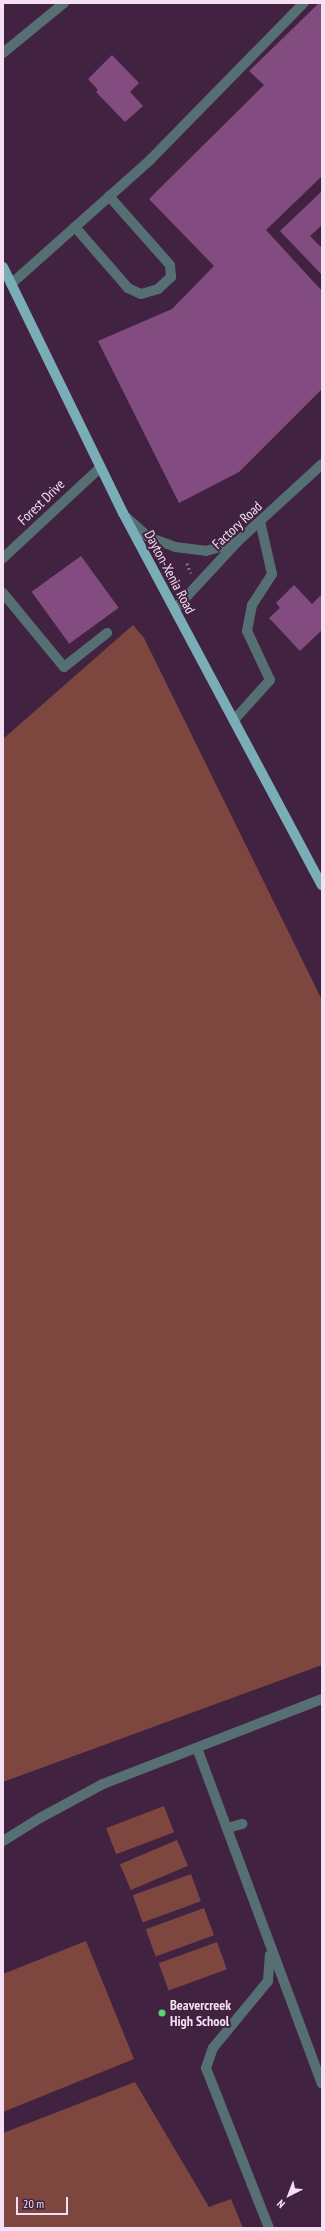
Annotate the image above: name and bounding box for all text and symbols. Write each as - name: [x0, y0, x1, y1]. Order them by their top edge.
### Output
- street label: Forest Drive: [14, 476, 68, 528]
- street label: Factory Road: [209, 498, 265, 552]
- street label: Dayton-Xenia Road: [141, 527, 199, 617]
- place label: Beavercreek High School: [170, 1997, 231, 2030]
- marker: Beavercreek High School: [157, 2008, 167, 2018]
- north arrow: [269, 2175, 309, 2215]
- scale bar: [18, 2189, 70, 2215]
- text: 20 m: [23, 2196, 44, 2211]
- text: N: [274, 2197, 288, 2211]

